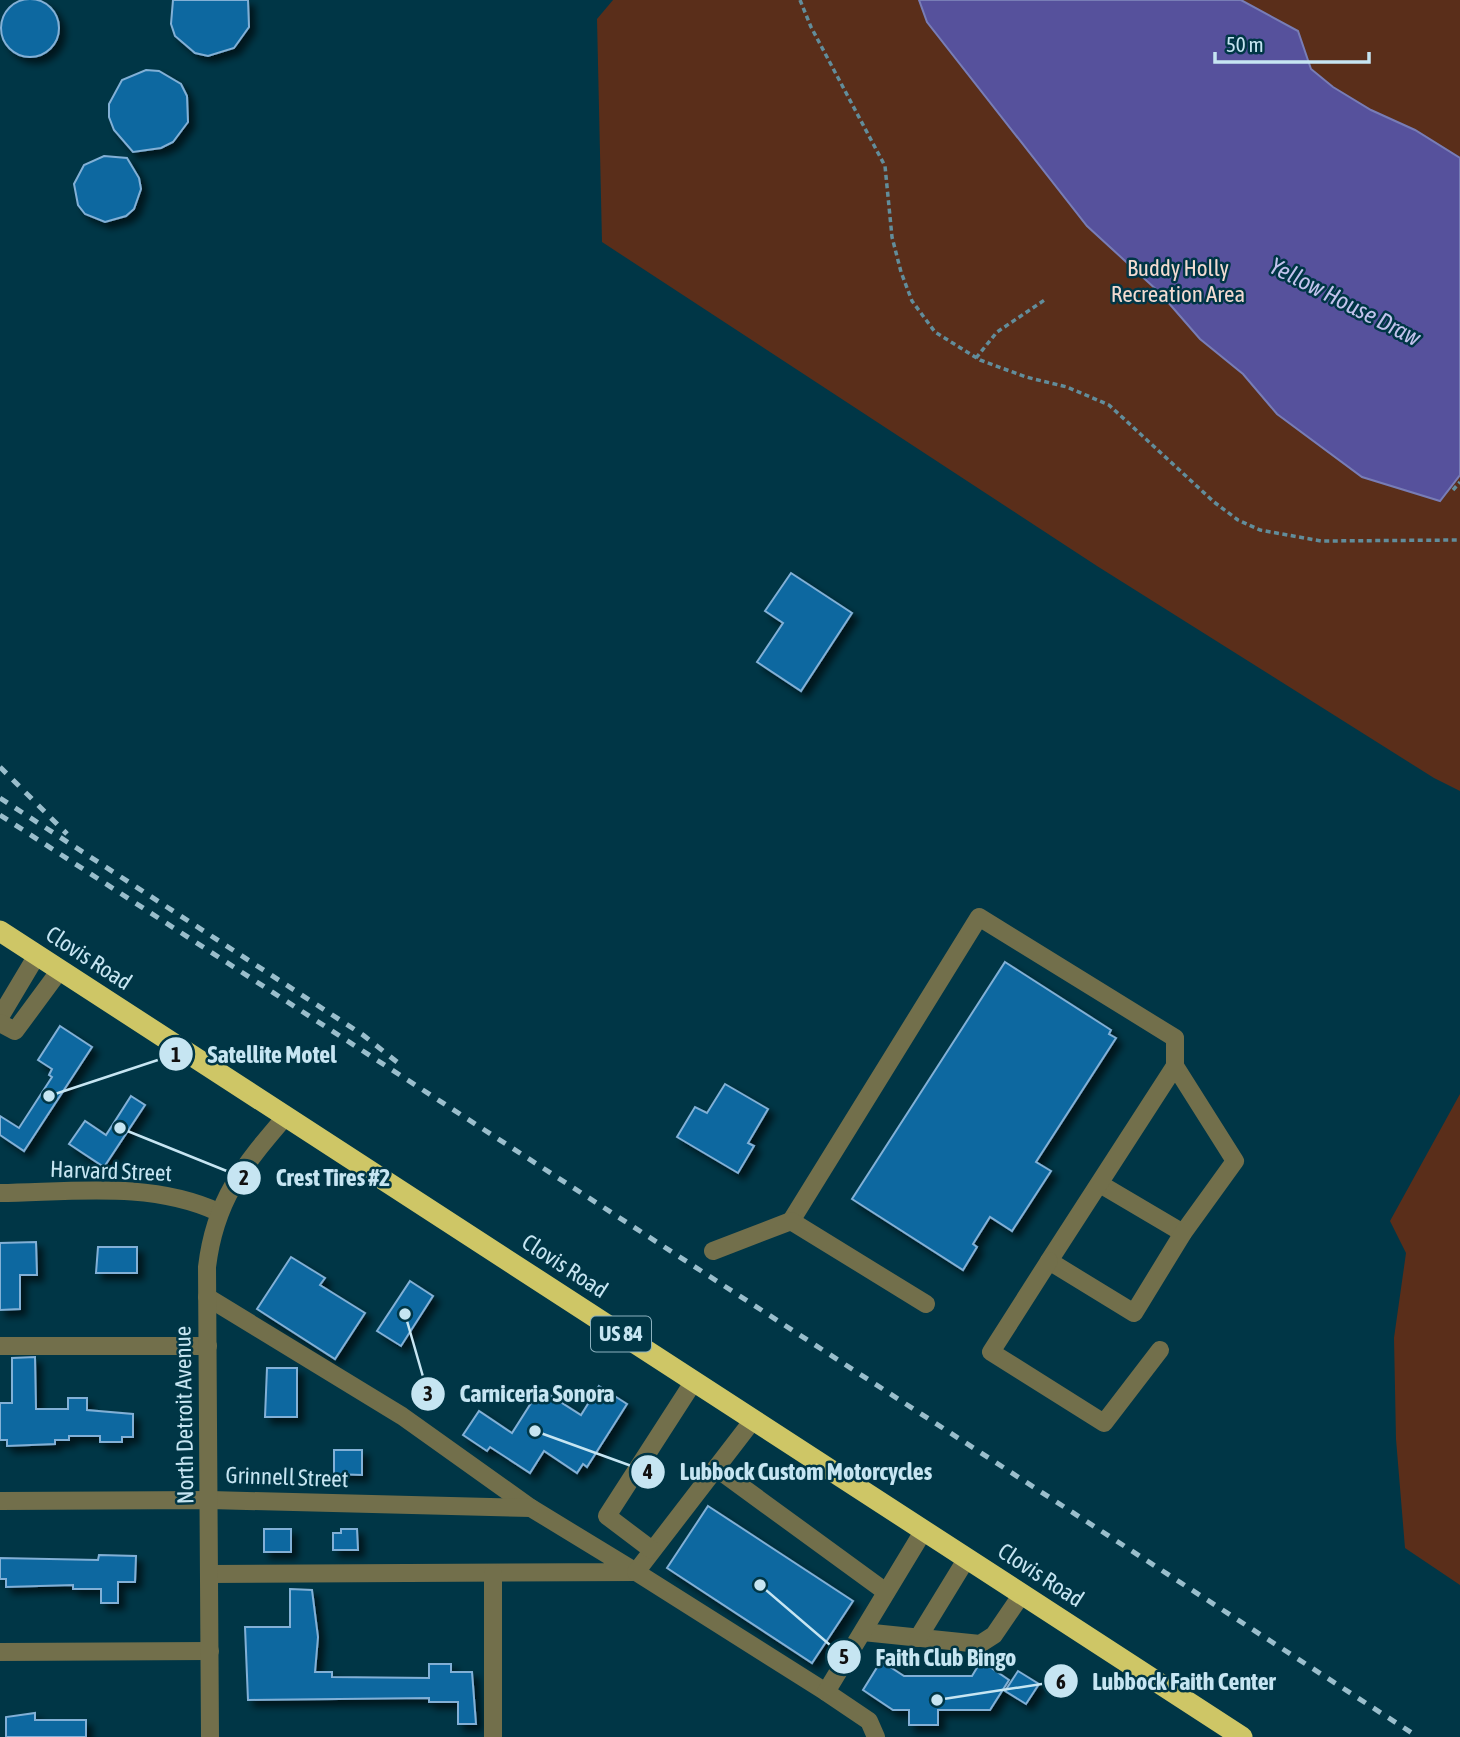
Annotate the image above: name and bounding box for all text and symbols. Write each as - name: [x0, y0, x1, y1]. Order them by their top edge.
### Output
- scale bar: [1215, 21, 1369, 65]
- text: 50 m: [1226, 32, 1264, 56]
- water label: Yellow House Draw: [1265, 252, 1426, 352]
- park label: Buddy Holly Recreation Area: [1111, 255, 1245, 307]
- street label: Clovis Road: [41, 921, 137, 995]
- callout: Satellite Motel: [159, 1032, 351, 1077]
- text: Satellite Motel: [207, 1041, 337, 1068]
- text: 1: [171, 1042, 181, 1066]
- callout: Crest Tires #2: [226, 1155, 404, 1200]
- street label: Harvard Street: [50, 1156, 172, 1186]
- text: Crest Tires #2: [276, 1164, 390, 1191]
- text: 2: [239, 1165, 249, 1189]
- street label: Clovis Road: [517, 1229, 613, 1303]
- road number: US 84: [591, 1316, 651, 1352]
- street label: North Detroit Avenue: [169, 1326, 199, 1504]
- callout: Carniceria Sonora: [411, 1371, 629, 1416]
- text: Carniceria Sonora: [459, 1380, 615, 1407]
- text: 3: [423, 1381, 433, 1405]
- callout: Lubbock Custom Motorcycles: [631, 1450, 946, 1495]
- text: Lubbock Custom Motorcycles: [680, 1458, 933, 1485]
- text: 4: [642, 1459, 653, 1483]
- street label: Grinnell Street: [225, 1462, 349, 1492]
- street label: Clovis Road: [993, 1538, 1089, 1612]
- callout: Faith Club Bingo: [826, 1635, 1030, 1680]
- text: 5: [839, 1644, 849, 1668]
- text: Faith Club Bingo: [876, 1644, 1016, 1671]
- callout: Lubbock Faith Center: [1044, 1659, 1290, 1704]
- text: Lubbock Faith Center: [1092, 1668, 1277, 1695]
- text: 6: [1056, 1669, 1066, 1693]

